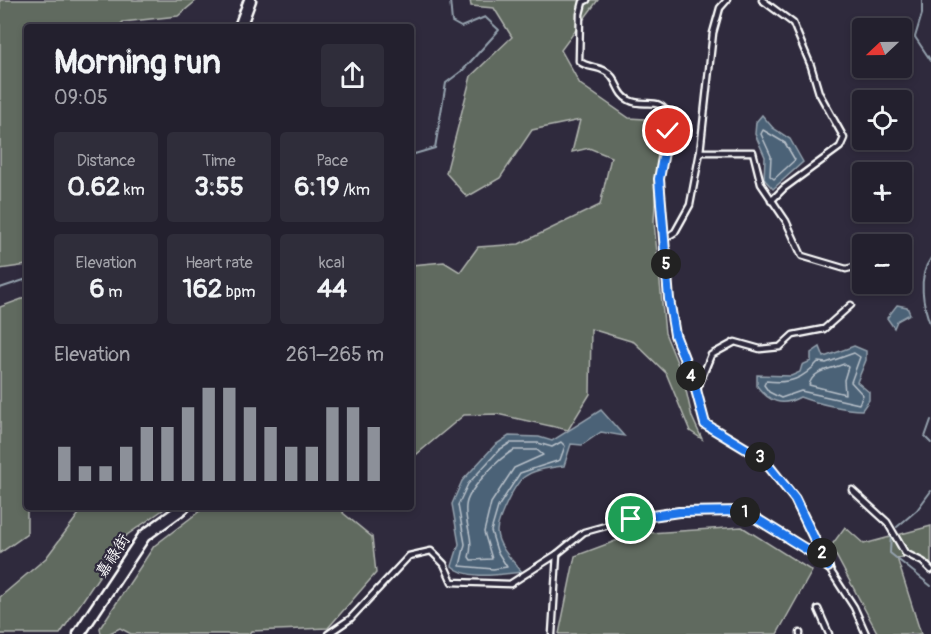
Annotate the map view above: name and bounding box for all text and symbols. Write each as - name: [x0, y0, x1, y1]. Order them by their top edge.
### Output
- north arrow: [852, 18, 912, 78]
- map controls: [852, 18, 912, 294]
- text: Morning run: [54, 42, 221, 83]
- button: share: [321, 44, 384, 107]
- text: 09:05: [54, 85, 108, 110]
- button: locate: [852, 90, 912, 150]
- pin: [642, 105, 693, 156]
- icon: check: [651, 114, 684, 147]
- text: Distance: [77, 151, 135, 171]
- text: Time: [202, 151, 236, 171]
- text: Pace: [316, 151, 348, 171]
- button: +: [852, 162, 912, 222]
- text: 0.62: [67, 171, 120, 203]
- text: 3:55: [194, 171, 244, 203]
- text: 6:19: [294, 171, 340, 203]
- text: km: [120, 180, 145, 200]
- text: /km: [340, 180, 370, 200]
- button: −: [852, 234, 912, 294]
- pin: 5: [651, 249, 681, 279]
- text: Elevation: [76, 253, 136, 273]
- text: Heart rate: [185, 253, 253, 273]
- text: kcal: [319, 253, 345, 273]
- text: 5: [662, 254, 670, 274]
- text: 6: [90, 273, 105, 305]
- text: 162: [183, 273, 222, 305]
- text: 44: [317, 273, 347, 305]
- text: m: [105, 282, 122, 302]
- text: bpm: [222, 282, 255, 302]
- text: Elevation: [54, 342, 130, 367]
- text: 261–265 m: [286, 342, 384, 367]
- pin: 4: [676, 361, 706, 391]
- text: 4: [686, 366, 696, 386]
- pin: 3: [745, 442, 775, 472]
- text: 3: [756, 447, 764, 467]
- pin: [605, 493, 656, 544]
- pin: 1: [730, 497, 760, 527]
- icon: arrive: [614, 502, 647, 535]
- text: 1: [742, 502, 748, 522]
- street label: 嘉祿街: [92, 530, 134, 582]
- pin: 2: [807, 538, 837, 568]
- text: 2: [818, 543, 826, 563]

